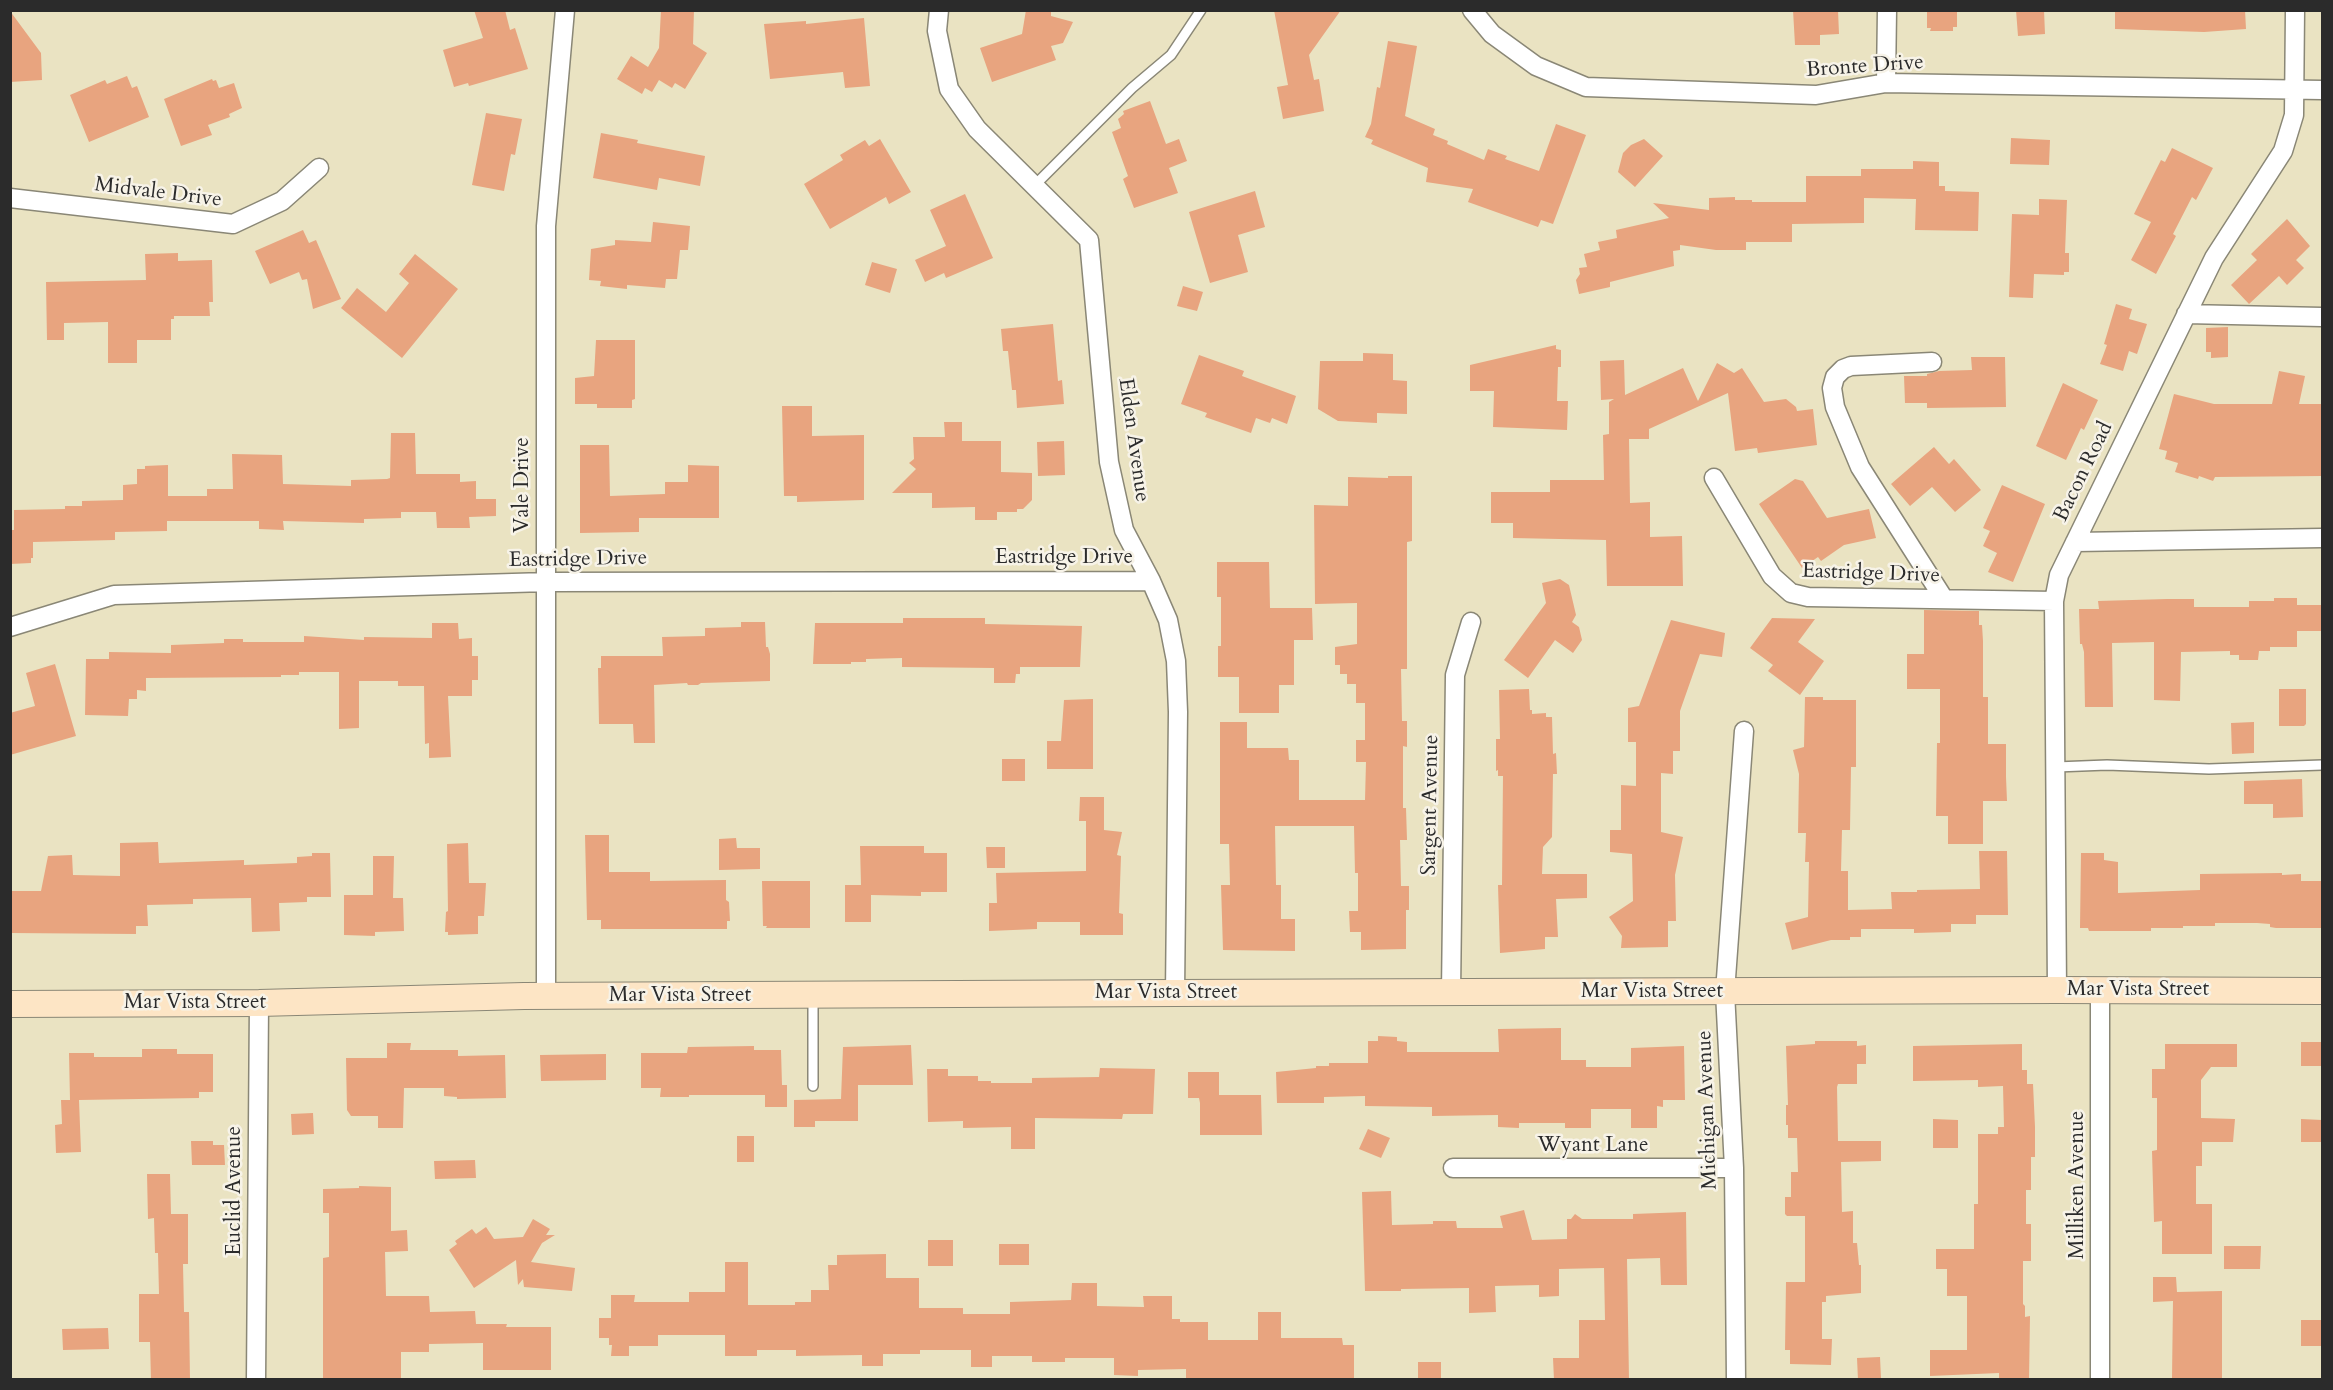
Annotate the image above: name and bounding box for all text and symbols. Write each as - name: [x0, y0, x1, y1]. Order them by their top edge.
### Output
- street label: Bronte Drive: [1805, 50, 1925, 84]
- street label: Midvale Drive: [93, 173, 223, 213]
- street label: Elden Avenue: [1112, 377, 1154, 503]
- street label: Bacon Road: [2049, 418, 2119, 526]
- street label: Vale Drive: [510, 437, 536, 533]
- street label: Eastridge Drive: [995, 545, 1133, 571]
- street label: Eastridge Drive: [509, 546, 647, 574]
- street label: Eastridge Drive: [1802, 559, 1940, 589]
- street label: Sargent Avenue: [1417, 734, 1445, 876]
- street label: Mar Vista Street: [2067, 977, 2209, 1003]
- street label: Mar Vista Street: [1581, 979, 1723, 1005]
- street label: Mar Vista Street: [1095, 980, 1237, 1006]
- street label: Mar Vista Street: [609, 983, 751, 1009]
- street label: Mar Vista Street: [124, 990, 266, 1016]
- street label: Michigan Avenue: [1693, 1030, 1723, 1190]
- street label: Milliken Avenue: [2065, 1111, 2091, 1259]
- street label: Euclid Avenue: [222, 1126, 248, 1256]
- street label: Wyant Lane: [1538, 1133, 1648, 1159]

